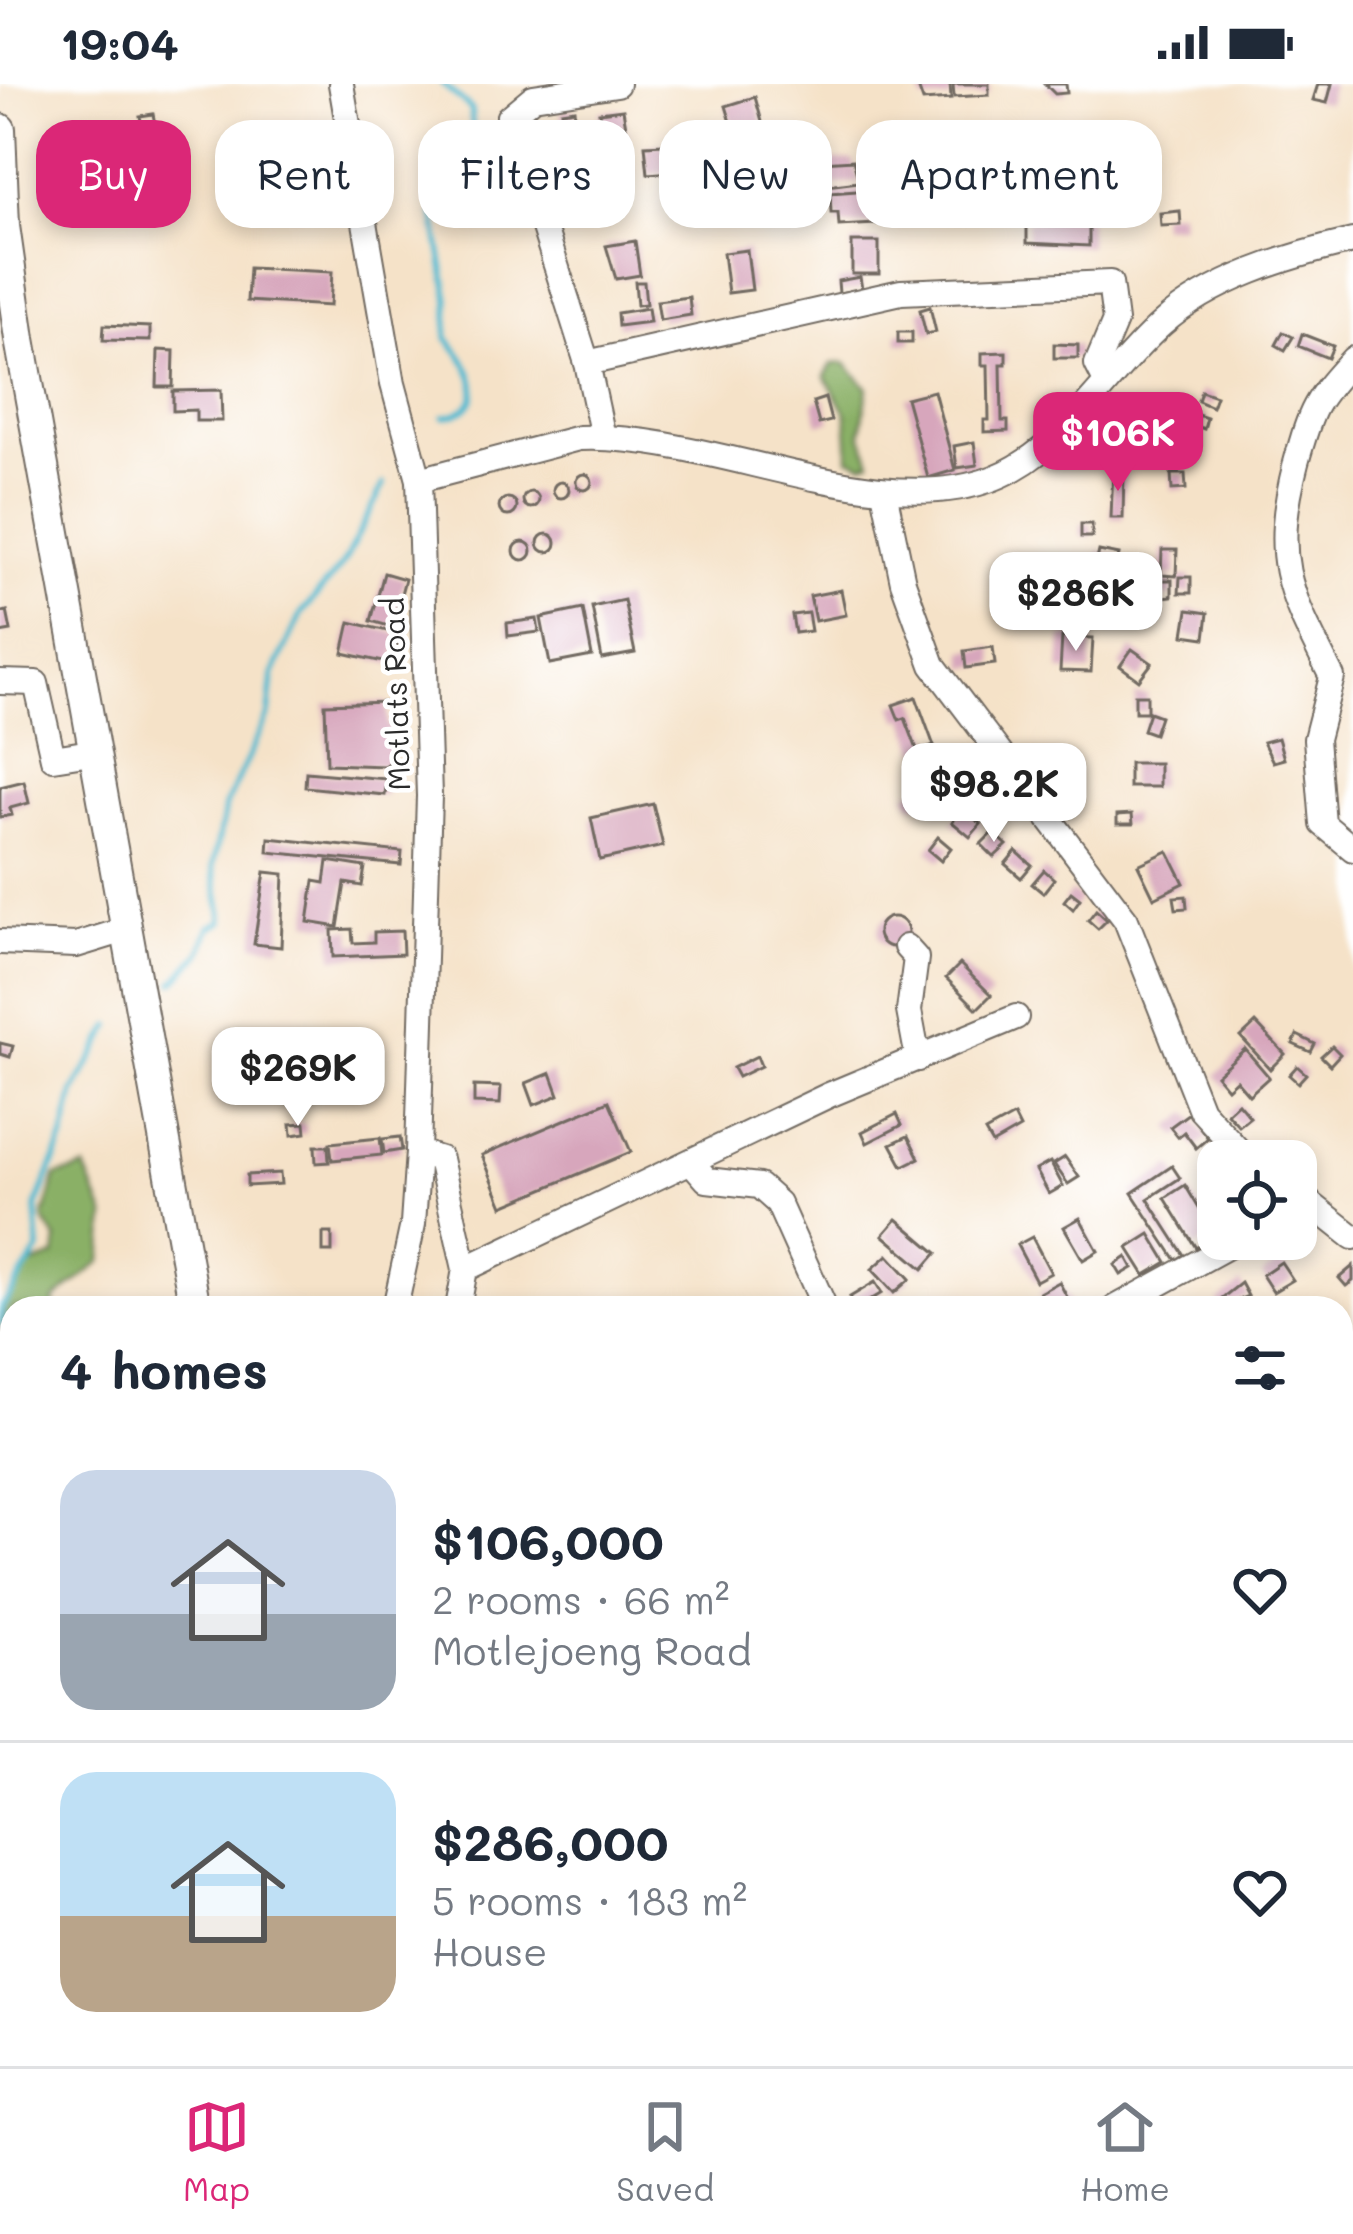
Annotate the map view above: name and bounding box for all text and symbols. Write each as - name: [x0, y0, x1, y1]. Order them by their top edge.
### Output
- text: 19:04: [60, 13, 179, 71]
- chip: Buy: [36, 120, 191, 228]
- chip: Rent: [215, 120, 394, 228]
- chip: Filters: [418, 120, 635, 228]
- chip: New: [659, 120, 832, 228]
- chip: Apartment: [856, 120, 1162, 228]
- pin: $106K: [1034, 392, 1202, 494]
- text: $106K: [1060, 405, 1176, 456]
- pin: $286K: [992, 552, 1160, 654]
- text: $286K: [1016, 565, 1136, 616]
- street label: Motlats Road: [372, 597, 418, 791]
- pin: $98.2K: [896, 743, 1092, 845]
- text: $98.2K: [928, 756, 1060, 807]
- pin: $269K: [214, 1027, 382, 1129]
- text: $269K: [239, 1040, 357, 1091]
- map controls: [1197, 1140, 1317, 1260]
- button: locate: [1197, 1140, 1317, 1260]
- text: 4 homes: [60, 1335, 268, 1402]
- icon: filters: [1227, 1335, 1293, 1401]
- text: $106,000: [432, 1506, 664, 1573]
- icon: home: [156, 1518, 300, 1662]
- icon: heart: [1227, 1557, 1293, 1623]
- text: 2 rooms · 66 m²: [432, 1573, 729, 1624]
- text: Motlejoeng Road: [432, 1624, 752, 1675]
- text: $286,000: [432, 1807, 669, 1874]
- icon: home: [156, 1820, 300, 1964]
- icon: heart: [1227, 1859, 1293, 1925]
- text: 5 rooms · 183 m²: [432, 1874, 747, 1925]
- text: House: [432, 1925, 547, 1976]
- tab: Map: [183, 2094, 250, 2209]
- tab: Saved: [616, 2094, 714, 2209]
- tab: Home: [1080, 2094, 1170, 2209]

